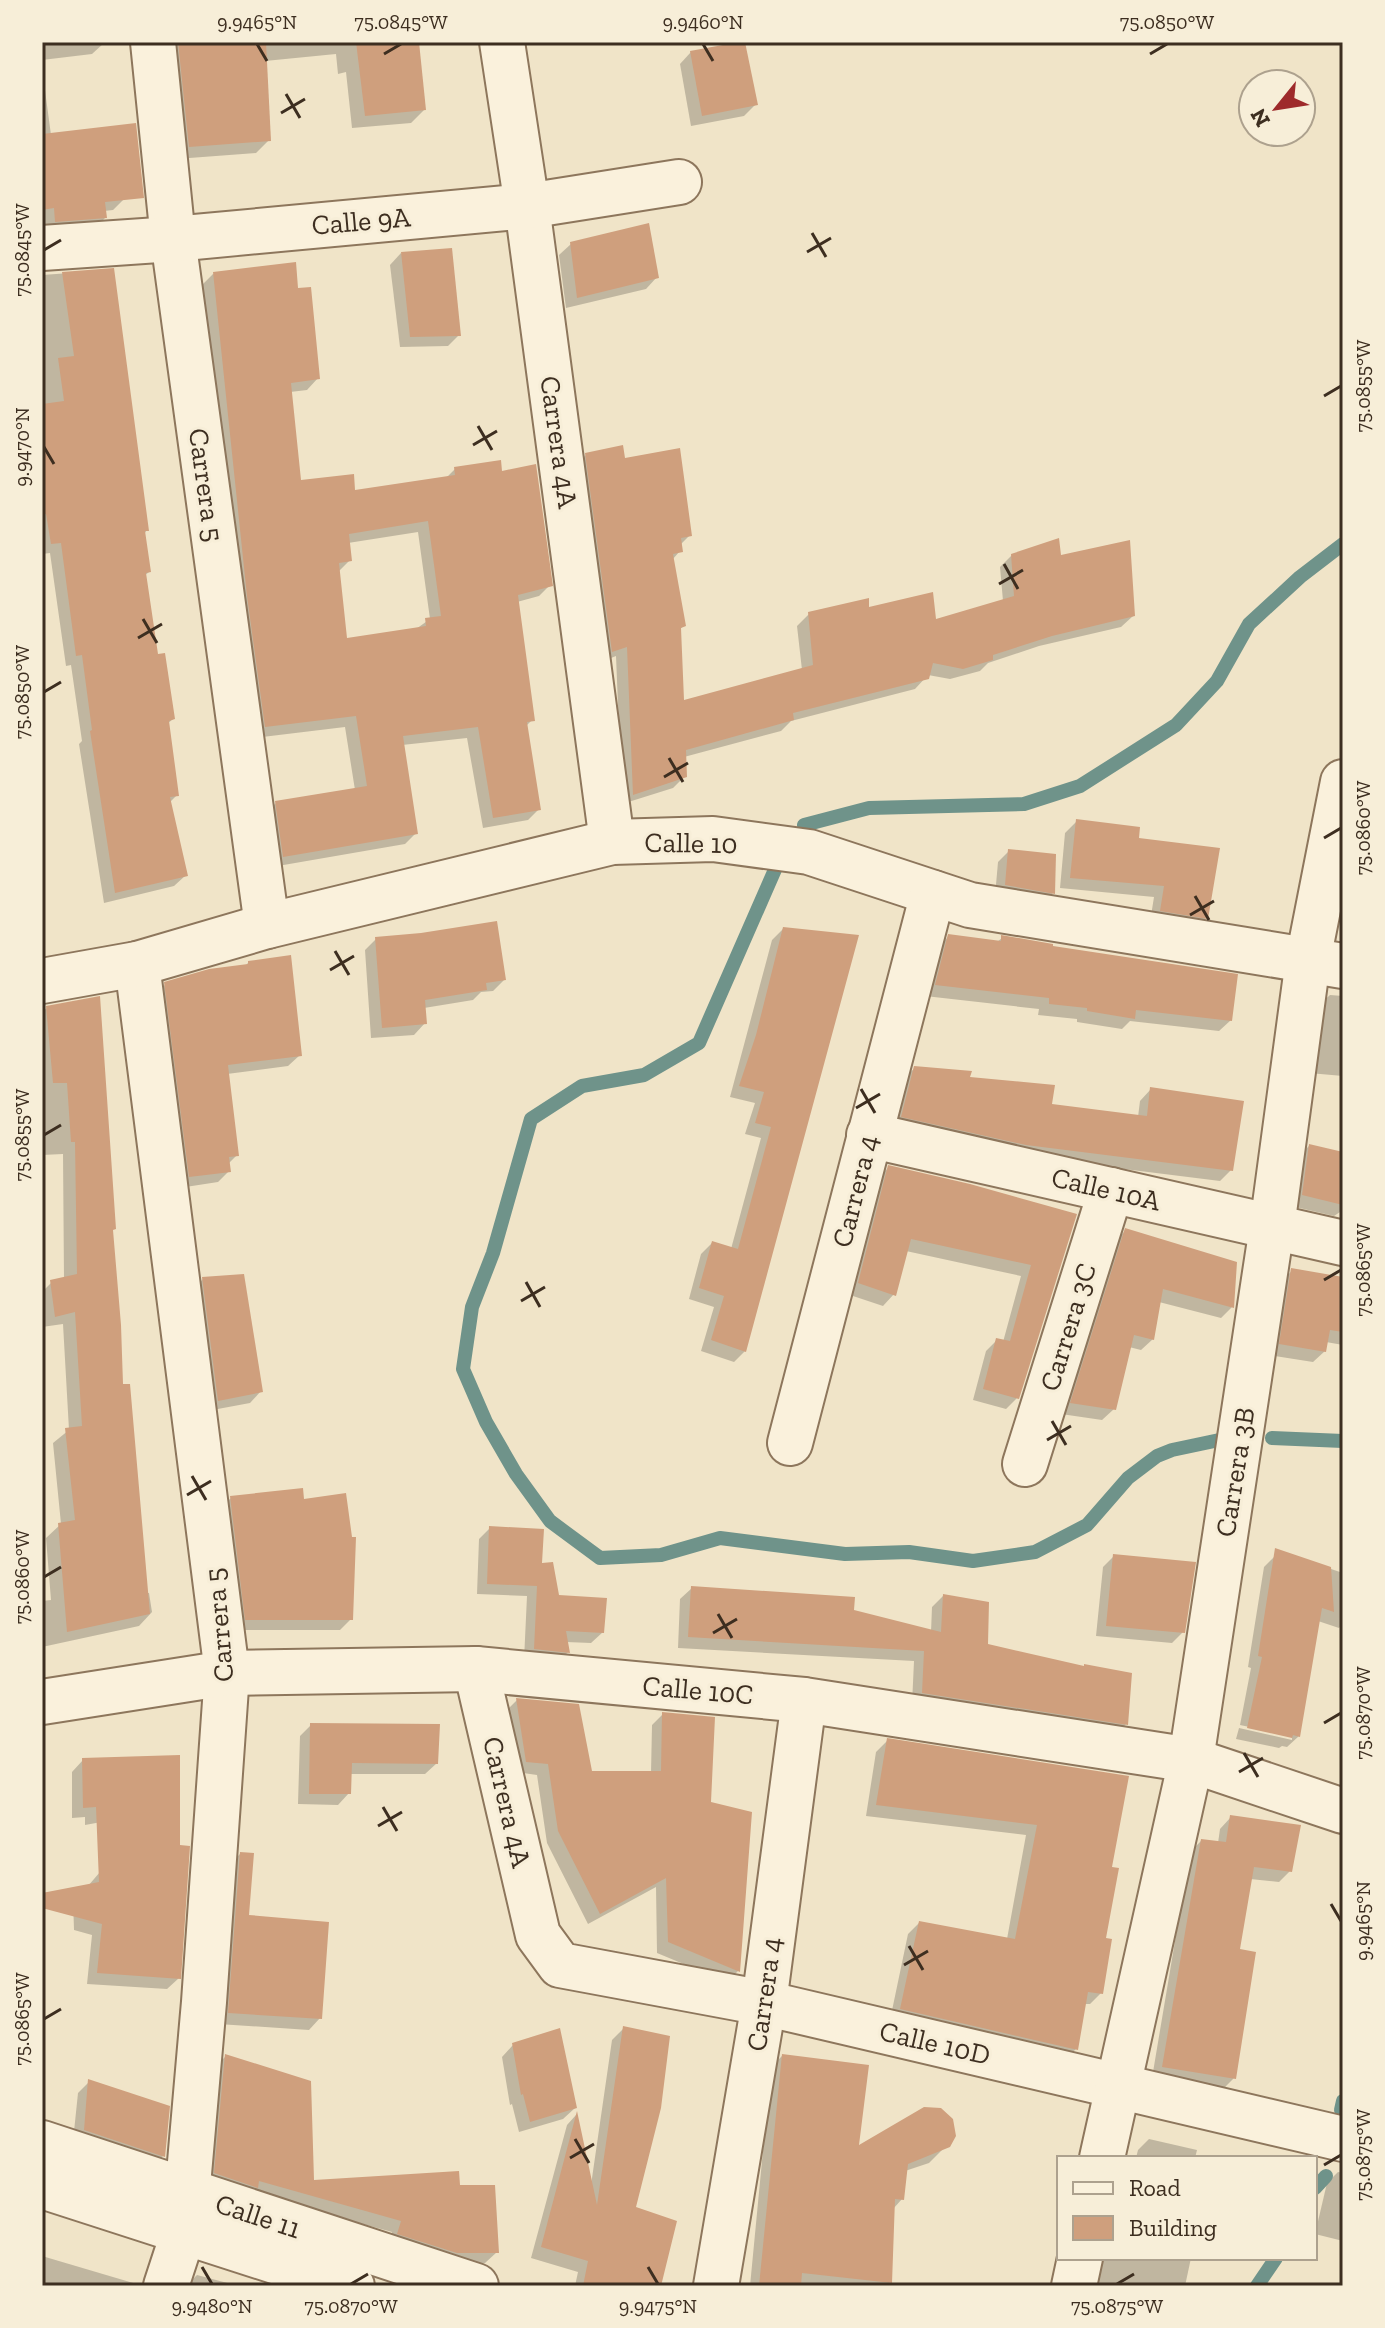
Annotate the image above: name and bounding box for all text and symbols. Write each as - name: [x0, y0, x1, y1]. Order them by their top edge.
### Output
- text: 9.9465°N: [217, 10, 297, 34]
- text: 75.0845°W: [354, 10, 448, 34]
- text: 9.9460°N: [662, 10, 744, 34]
- text: 75.0850°W: [1120, 10, 1214, 34]
- north arrow: [1237, 68, 1317, 148]
- text: N: [1244, 104, 1276, 132]
- street label: Calle 9A: [310, 200, 413, 242]
- text: 75.0845°W: [10, 203, 34, 297]
- text: 75.0855°W: [1351, 339, 1375, 432]
- street label: Carrera 4A: [533, 374, 585, 511]
- text: 9.9470°N: [10, 407, 34, 487]
- street label: Carrera 5: [182, 426, 230, 544]
- text: 75.0850°W: [10, 645, 34, 739]
- text: 75.0860°W: [1351, 780, 1375, 875]
- street label: Calle 10: [644, 826, 738, 860]
- text: 75.0855°W: [10, 1088, 34, 1181]
- street label: Carrera 4: [825, 1131, 885, 1251]
- street label: Calle 10A: [1048, 1160, 1165, 1218]
- text: 75.0865°W: [1351, 1223, 1375, 1317]
- street label: Carrera 3C: [1033, 1259, 1103, 1395]
- street label: Carrera 3B: [1208, 1405, 1262, 1539]
- text: 75.0860°W: [10, 1529, 34, 1624]
- street label: Carrera 5: [198, 1567, 240, 1683]
- text: 75.0870°W: [1351, 1666, 1375, 1760]
- street label: Calle 10C: [641, 1669, 755, 1711]
- street label: Carrera 4A: [476, 1733, 538, 1871]
- text: 9.9465°N: [1351, 1881, 1375, 1961]
- street label: Carrera 4: [740, 1935, 788, 2053]
- text: 75.0865°W: [10, 1972, 34, 2066]
- street label: Calle 10D: [876, 2014, 994, 2072]
- text: 75.0875°W: [1351, 2109, 1375, 2201]
- legend: [1057, 2156, 1317, 2260]
- text: Road: [1129, 2173, 1181, 2202]
- street label: Calle 11: [211, 2187, 305, 2245]
- text: Building: [1129, 2213, 1217, 2242]
- text: 9.9480°N: [171, 2294, 253, 2318]
- text: 75.0870°W: [304, 2294, 398, 2318]
- text: 9.9475°N: [619, 2294, 697, 2318]
- text: 75.0875°W: [1071, 2294, 1163, 2318]

